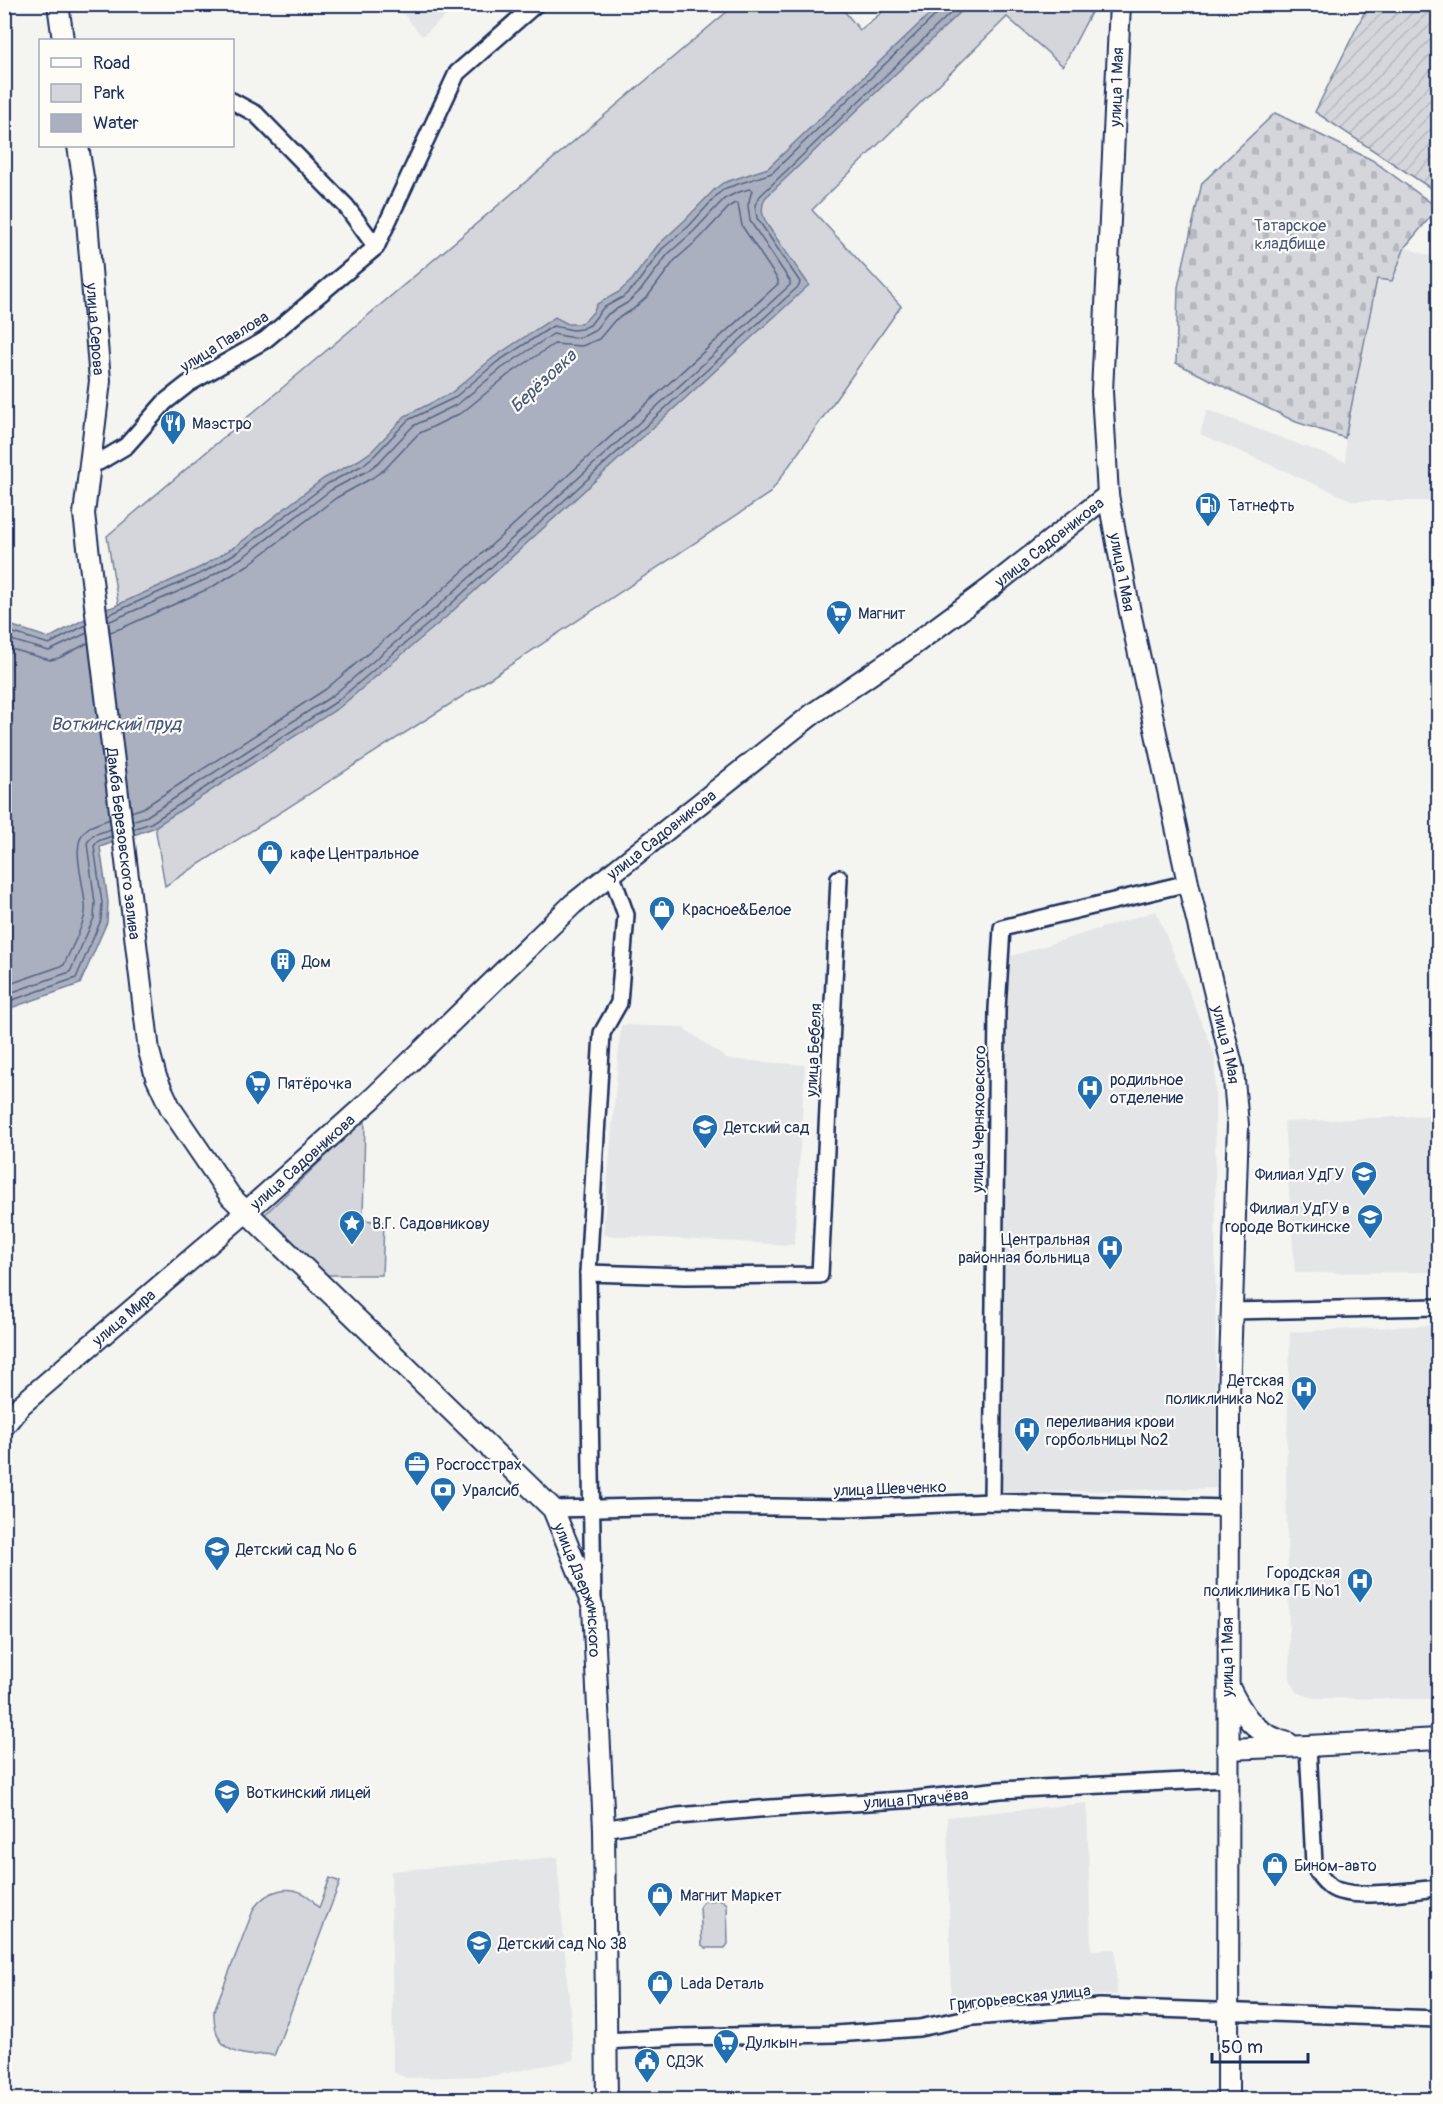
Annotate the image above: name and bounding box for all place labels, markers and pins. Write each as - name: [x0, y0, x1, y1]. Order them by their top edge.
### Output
- restaurant icon: Маэстро: [158, 408, 188, 446]
- place label: Маэстро: [192, 414, 252, 434]
- fuel station icon: Татнефть: [1193, 490, 1223, 528]
- place label: Татнефть: [1228, 496, 1295, 516]
- supermarket icon: Магнит: [824, 598, 854, 636]
- place label: Магнит: [858, 604, 906, 624]
- shop icon: кафе Центральное: [255, 838, 285, 876]
- place label: кафе Центральное: [290, 844, 419, 864]
- shop icon: Красное&Белое: [647, 894, 677, 932]
- place label: Красное&Белое: [682, 900, 791, 920]
- building icon: Дом: [268, 946, 298, 984]
- place label: Дом: [301, 952, 331, 972]
- supermarket icon: Пятёрочка: [243, 1068, 273, 1106]
- place label: родильное отделение: [1110, 1070, 1184, 1108]
- hospital icon: родильное отделение: [1075, 1073, 1105, 1111]
- place label: Пятёрочка: [278, 1074, 352, 1094]
- school or university icon: Детский сад: [690, 1112, 720, 1150]
- place label: Детский сад: [723, 1118, 810, 1138]
- school or university icon: Филиал УдГУ: [1349, 1159, 1379, 1197]
- place label: Филиал УдГУ: [1255, 1165, 1344, 1185]
- place label: Филиал УдГУ в городе Воткинске: [1226, 1199, 1350, 1237]
- school or university icon: Филиал УдГУ в городе Воткинске: [1355, 1202, 1385, 1240]
- place icon: В.Г. Садовникову: [337, 1208, 367, 1246]
- place label: В.Г. Садовникову: [372, 1214, 489, 1234]
- place label: Центральная районная больница: [958, 1230, 1090, 1268]
- hospital icon: Центральная районная больница: [1095, 1233, 1125, 1271]
- place label: Детская поликлиника №2: [1165, 1371, 1284, 1409]
- hospital icon: Детская поликлиника №2: [1289, 1374, 1319, 1412]
- place label: переливания крови горбольницы №2: [1046, 1412, 1174, 1450]
- hospital icon: переливания крови горбольницы №2: [1012, 1415, 1042, 1453]
- office icon: Росгосстрах: [402, 1449, 432, 1487]
- place label: Росгосстрах: [436, 1455, 522, 1475]
- bank icon: Уралсиб: [428, 1475, 458, 1513]
- place label: Уралсиб: [462, 1481, 519, 1501]
- school or university icon: Детский сад № 6: [202, 1534, 232, 1572]
- place label: Детский сад № 6: [235, 1540, 357, 1560]
- place label: Городская поликлиника ГБ №1: [1203, 1563, 1340, 1601]
- hospital icon: Городская поликлиника ГБ №1: [1345, 1566, 1375, 1604]
- school or university icon: Воткинский лицей: [212, 1777, 242, 1815]
- place label: Воткинский лицей: [246, 1783, 371, 1803]
- shop icon: Бином-авто: [1260, 1850, 1290, 1888]
- place label: Бином-авто: [1294, 1856, 1377, 1876]
- shop icon: Магнит Маркет: [645, 1880, 675, 1918]
- place label: Магнит Маркет: [680, 1886, 782, 1906]
- school or university icon: Детский сад № 38: [464, 1928, 494, 1966]
- place label: Детский сад № 38: [497, 1934, 627, 1954]
- shop icon: Lada Dеталь: [645, 1968, 675, 2006]
- place label: Lada Dеталь: [680, 1974, 764, 1994]
- supermarket icon: Дулкын: [711, 2027, 741, 2065]
- place label: Дулкын: [745, 2033, 797, 2053]
- public building icon: СДЭК: [632, 2046, 662, 2084]
- place label: СДЭК: [666, 2052, 704, 2072]

